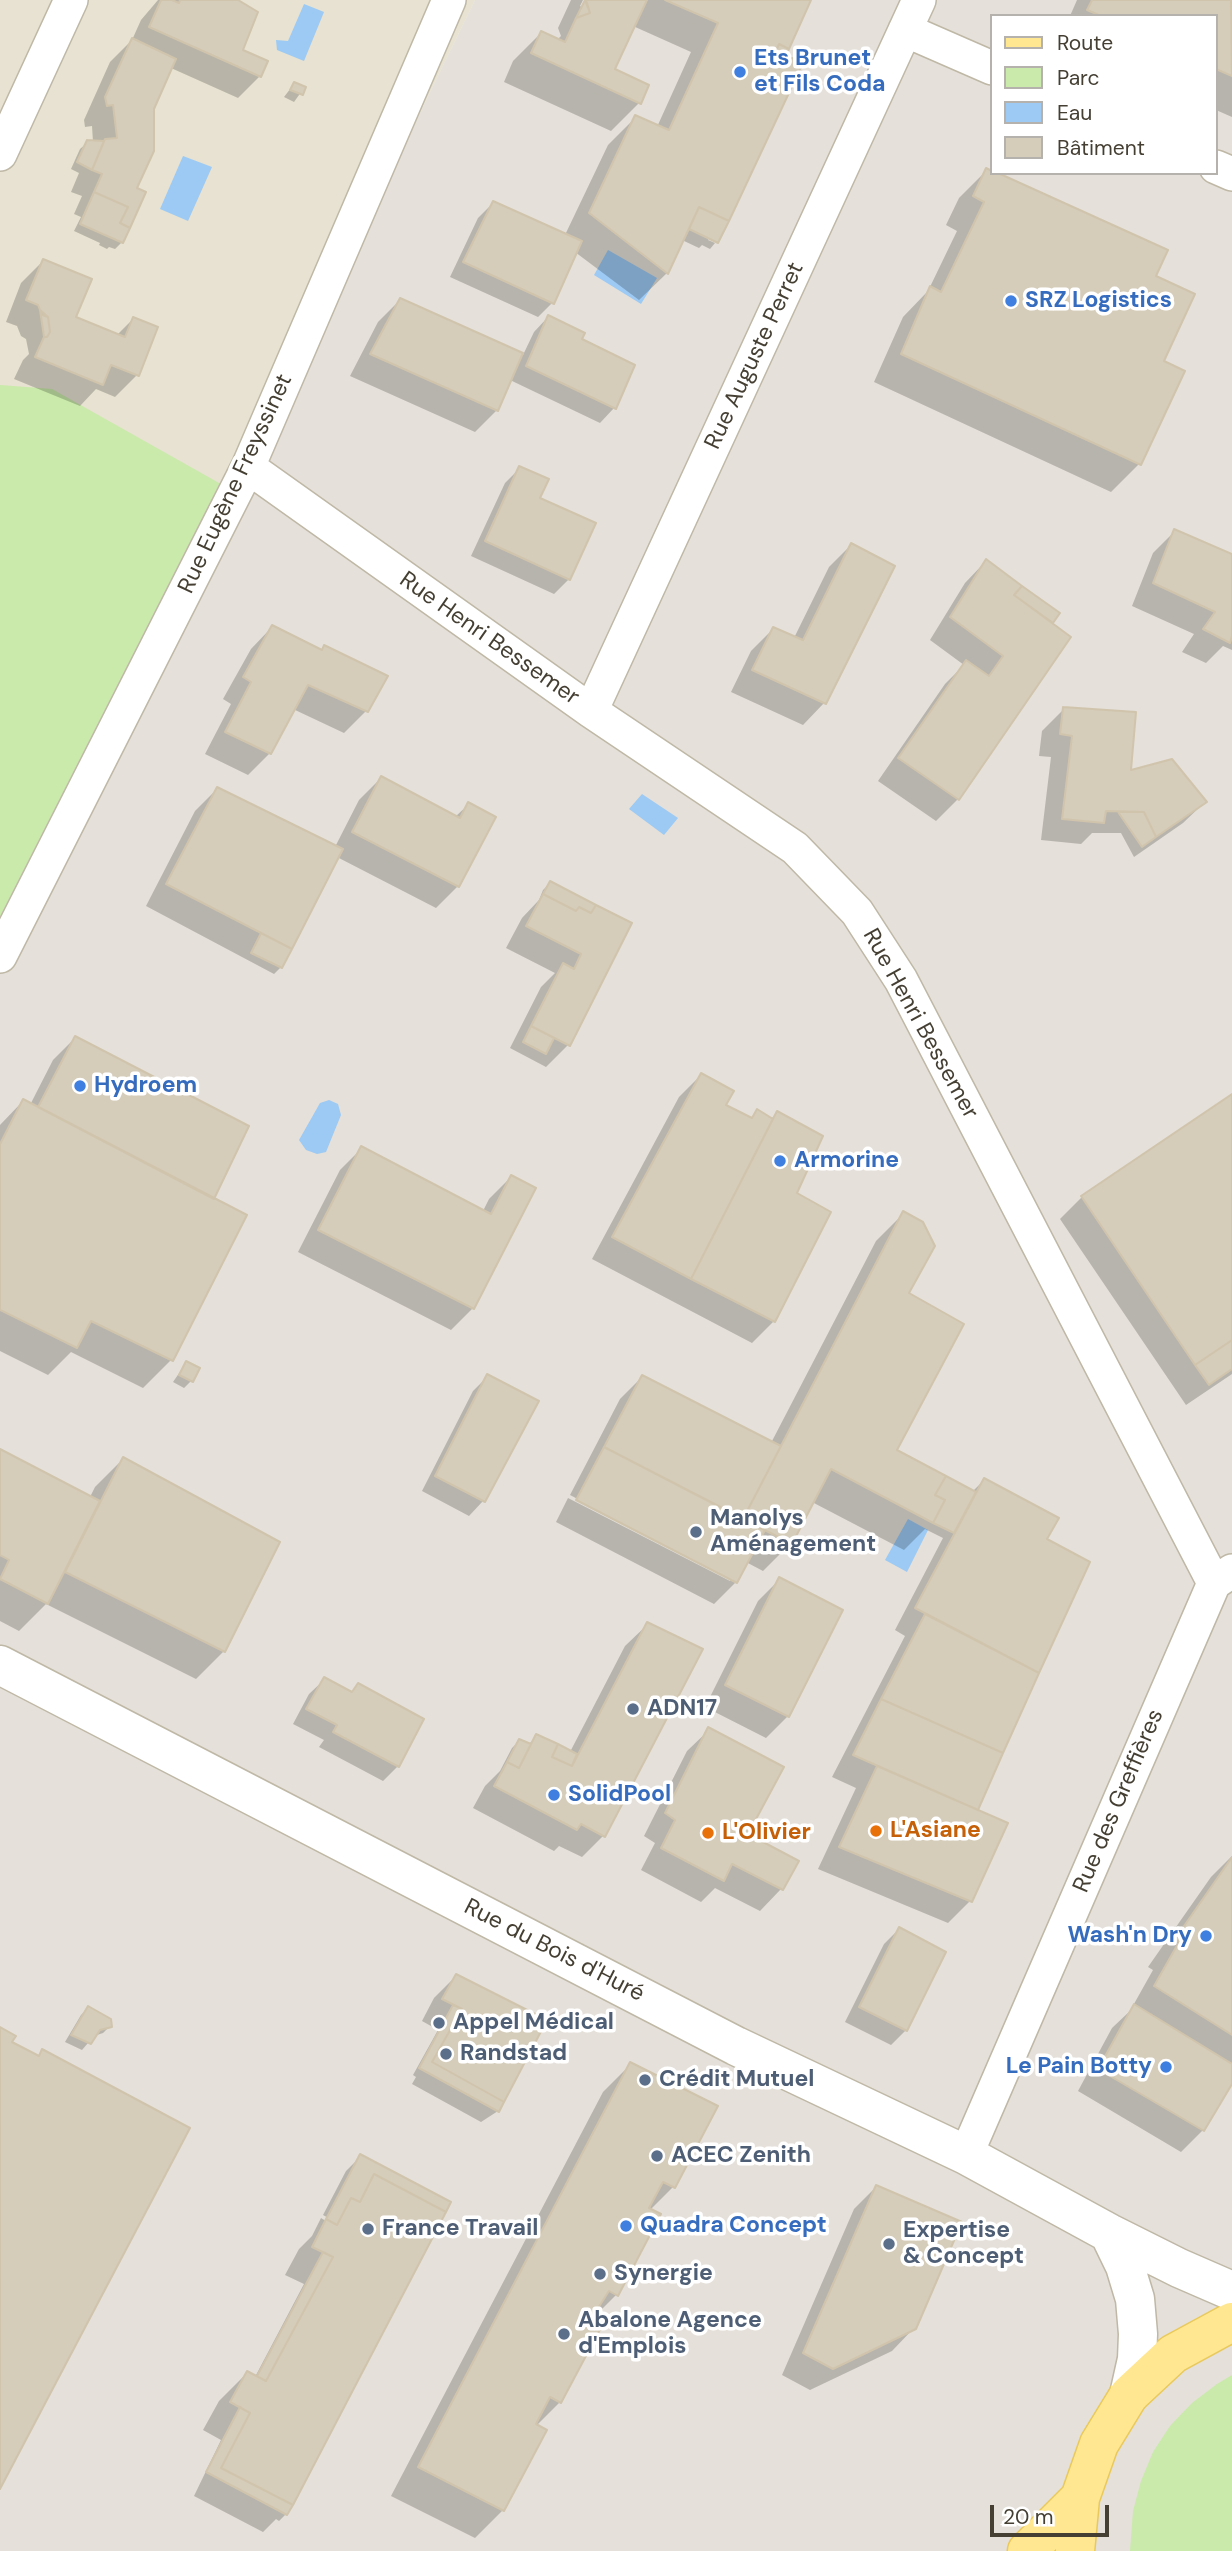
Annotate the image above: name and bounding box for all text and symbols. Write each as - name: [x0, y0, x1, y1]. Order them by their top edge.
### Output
- legend: [990, 14, 1218, 175]
- text: Route: [1057, 29, 1113, 57]
- place label: Ets Brunet et Fils Coda: [754, 45, 885, 99]
- marker: Ets Brunet et Fils Coda: [732, 64, 748, 80]
- text: Parc: [1057, 64, 1100, 92]
- text: Eau: [1057, 99, 1092, 127]
- text: Bâtiment: [1057, 134, 1145, 162]
- street label: Rue Auguste Perret: [700, 258, 810, 454]
- place label: SRZ Logistics: [1025, 287, 1172, 315]
- marker: SRZ Logistics: [1003, 293, 1019, 309]
- street label: Rue Eugène Freyssinet: [173, 370, 299, 598]
- street label: Rue Henri Bessemer: [394, 567, 584, 711]
- street label: Rue Henri Bessemer: [856, 924, 984, 1124]
- place label: Hydroem: [94, 1072, 197, 1100]
- marker: Hydroem: [72, 1078, 88, 1094]
- place label: Armorine: [794, 1147, 899, 1175]
- marker: Armorine: [772, 1153, 788, 1169]
- place label: Manolys Aménagement: [710, 1505, 876, 1559]
- marker: Manolys Aménagement: [688, 1524, 704, 1540]
- place label: ADN17: [647, 1695, 717, 1723]
- marker: ADN17: [625, 1701, 641, 1717]
- street label: Rue des Greffières: [1068, 1705, 1170, 1897]
- place label: SolidPool: [568, 1781, 671, 1809]
- marker: SolidPool: [546, 1787, 562, 1803]
- place label: L'Asiane: [890, 1817, 981, 1845]
- place label: L'Olivier: [722, 1819, 811, 1847]
- marker: L'Asiane: [868, 1823, 884, 1839]
- marker: L'Olivier: [700, 1825, 716, 1841]
- street label: Rue du Bois d'Huré: [459, 1894, 649, 2008]
- place label: Wash'n Dry: [1067, 1922, 1192, 1950]
- marker: Wash'n Dry: [1198, 1928, 1214, 1944]
- place label: Appel Médical: [453, 2009, 614, 2037]
- marker: Appel Médical: [431, 2015, 447, 2031]
- place label: Randstad: [460, 2040, 567, 2068]
- marker: Randstad: [438, 2046, 454, 2062]
- place label: Le Pain Botty: [1006, 2053, 1152, 2081]
- marker: Le Pain Botty: [1158, 2059, 1174, 2075]
- place label: Crédit Mutuel: [659, 2066, 814, 2094]
- marker: Crédit Mutuel: [637, 2072, 653, 2088]
- place label: ACEC Zenith: [671, 2142, 811, 2170]
- marker: ACEC Zenith: [649, 2148, 665, 2164]
- place label: Quadra Concept: [640, 2212, 827, 2240]
- place label: France Travail: [382, 2215, 538, 2243]
- place label: Expertise & Concept: [903, 2217, 1024, 2271]
- marker: Quadra Concept: [618, 2218, 634, 2234]
- marker: France Travail: [360, 2221, 376, 2237]
- marker: Expertise & Concept: [881, 2236, 897, 2252]
- place label: Synergie: [614, 2260, 713, 2288]
- marker: Synergie: [592, 2266, 608, 2282]
- place label: Abalone Agence d'Emplois: [578, 2307, 762, 2361]
- marker: Abalone Agence d'Emplois: [556, 2326, 572, 2342]
- scale bar: [994, 2492, 1113, 2536]
- text: 20 m: [1003, 2503, 1054, 2531]

